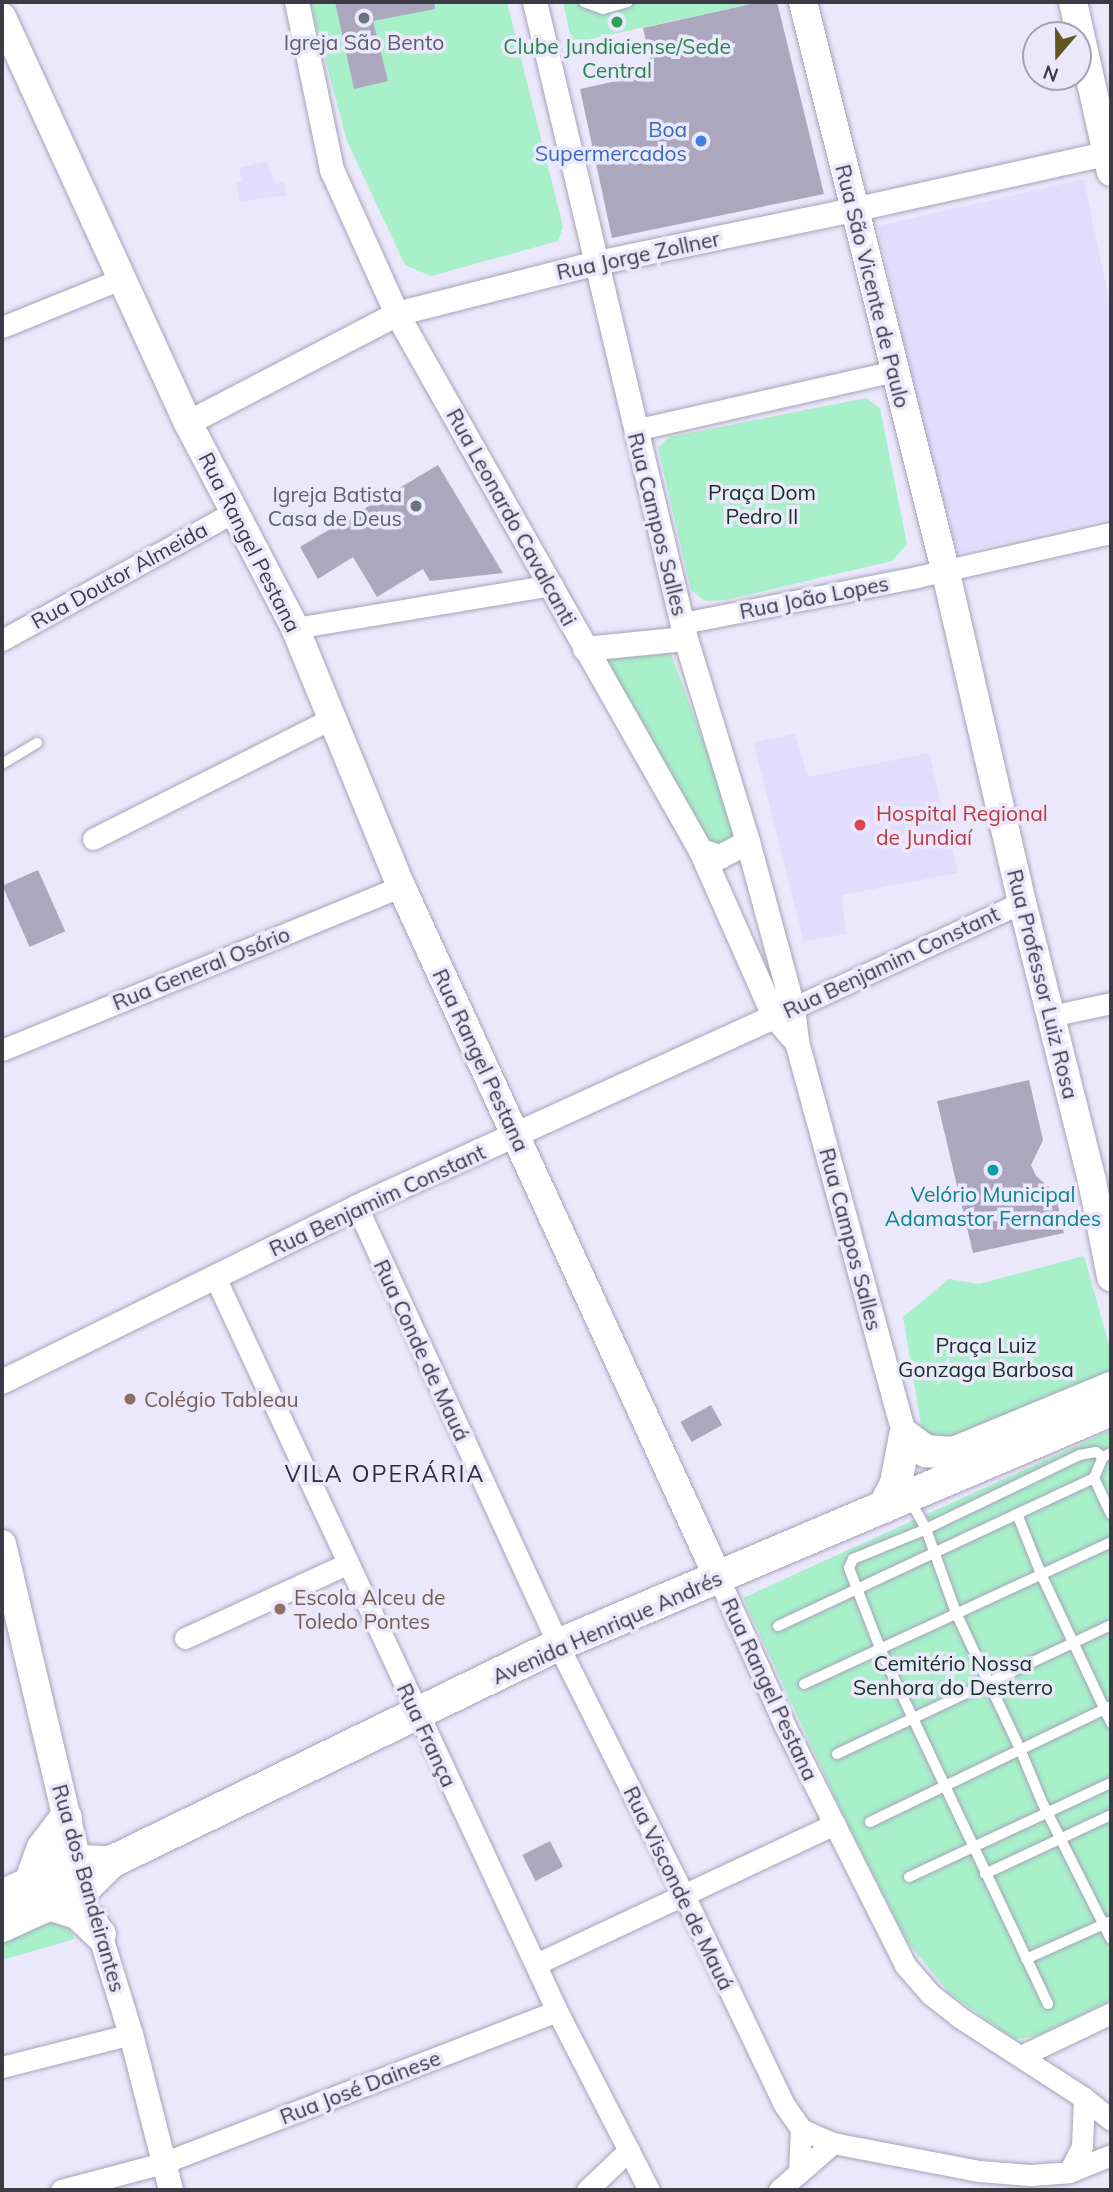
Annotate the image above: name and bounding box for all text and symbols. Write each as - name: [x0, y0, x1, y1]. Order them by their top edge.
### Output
- marker: Igreja São Bento: [356, 10, 372, 26]
- marker: Clube Jundiaiense/Sede Central: [609, 14, 625, 30]
- north arrow: [1022, 21, 1092, 91]
- place label: Igreja São Bento: [284, 29, 444, 55]
- place label: Clube Jundiaiense/Sede Central: [503, 33, 731, 83]
- text: N: [1040, 60, 1061, 88]
- place label: Boa Supermercados: [535, 116, 687, 166]
- marker: Boa Supermercados: [693, 133, 709, 149]
- street label: Rua São Vicente de Paulo: [831, 162, 915, 410]
- street label: Rua Jorge Zollner: [554, 225, 722, 285]
- street label: Rua Leonardo Cavalcanti: [442, 404, 582, 630]
- street label: Rua Campos Salles: [623, 430, 693, 618]
- street label: Rua Rangel Pestana: [194, 448, 306, 636]
- park label: Praça Dom Pedro II: [708, 479, 816, 529]
- place label: Igreja Batista Casa de Deus: [268, 481, 402, 531]
- marker: Igreja Batista Casa de Deus: [408, 498, 424, 514]
- street label: Rua Doutor Almeida: [27, 516, 211, 634]
- street label: Rua João Lopes: [737, 570, 891, 624]
- place label: Hospital Regional de Jundiaí: [876, 800, 1048, 850]
- marker: Hospital Regional de Jundiaí: [850, 815, 870, 835]
- street label: Rua Professor Luiz Rosa: [1002, 867, 1084, 1101]
- street label: Rua Benjamim Constant: [779, 901, 1003, 1023]
- street label: Rua General Osório: [109, 921, 293, 1015]
- street label: Rua Rangel Pestana: [428, 965, 534, 1155]
- street label: Rua Benjamim Constant: [265, 1139, 489, 1261]
- street label: Rua Campos Salles: [815, 1145, 887, 1333]
- marker: Velório Municipal Adamastor Fernandes: [985, 1162, 1001, 1178]
- place label: Velório Municipal Adamastor Fernandes: [885, 1181, 1101, 1231]
- street label: Rua Conde de Mauá: [369, 1255, 475, 1445]
- park label: Praça Luiz Gonzaga Barbosa: [898, 1332, 1074, 1382]
- place label: Colégio Tableau: [144, 1386, 299, 1412]
- marker: Colégio Tableau: [122, 1391, 138, 1407]
- district label: VILA OPERÁRIA: [286, 1460, 484, 1488]
- street label: Avenida Henrique Andrés: [488, 1565, 726, 1689]
- place label: Escola Alceu de Toledo Pontes: [294, 1584, 446, 1634]
- street label: Rua Rangel Pestana: [717, 1594, 823, 1784]
- marker: Escola Alceu de Toledo Pontes: [272, 1601, 288, 1617]
- park label: Cemitério Nossa Senhora do Desterro: [853, 1650, 1053, 1700]
- street label: Rua França: [392, 1679, 462, 1791]
- street label: Rua dos Bandeirantes: [47, 1781, 131, 1995]
- street label: Rua Visconde de Mauá: [619, 1782, 739, 1994]
- street label: Rua José Dainese: [276, 2045, 444, 2129]

